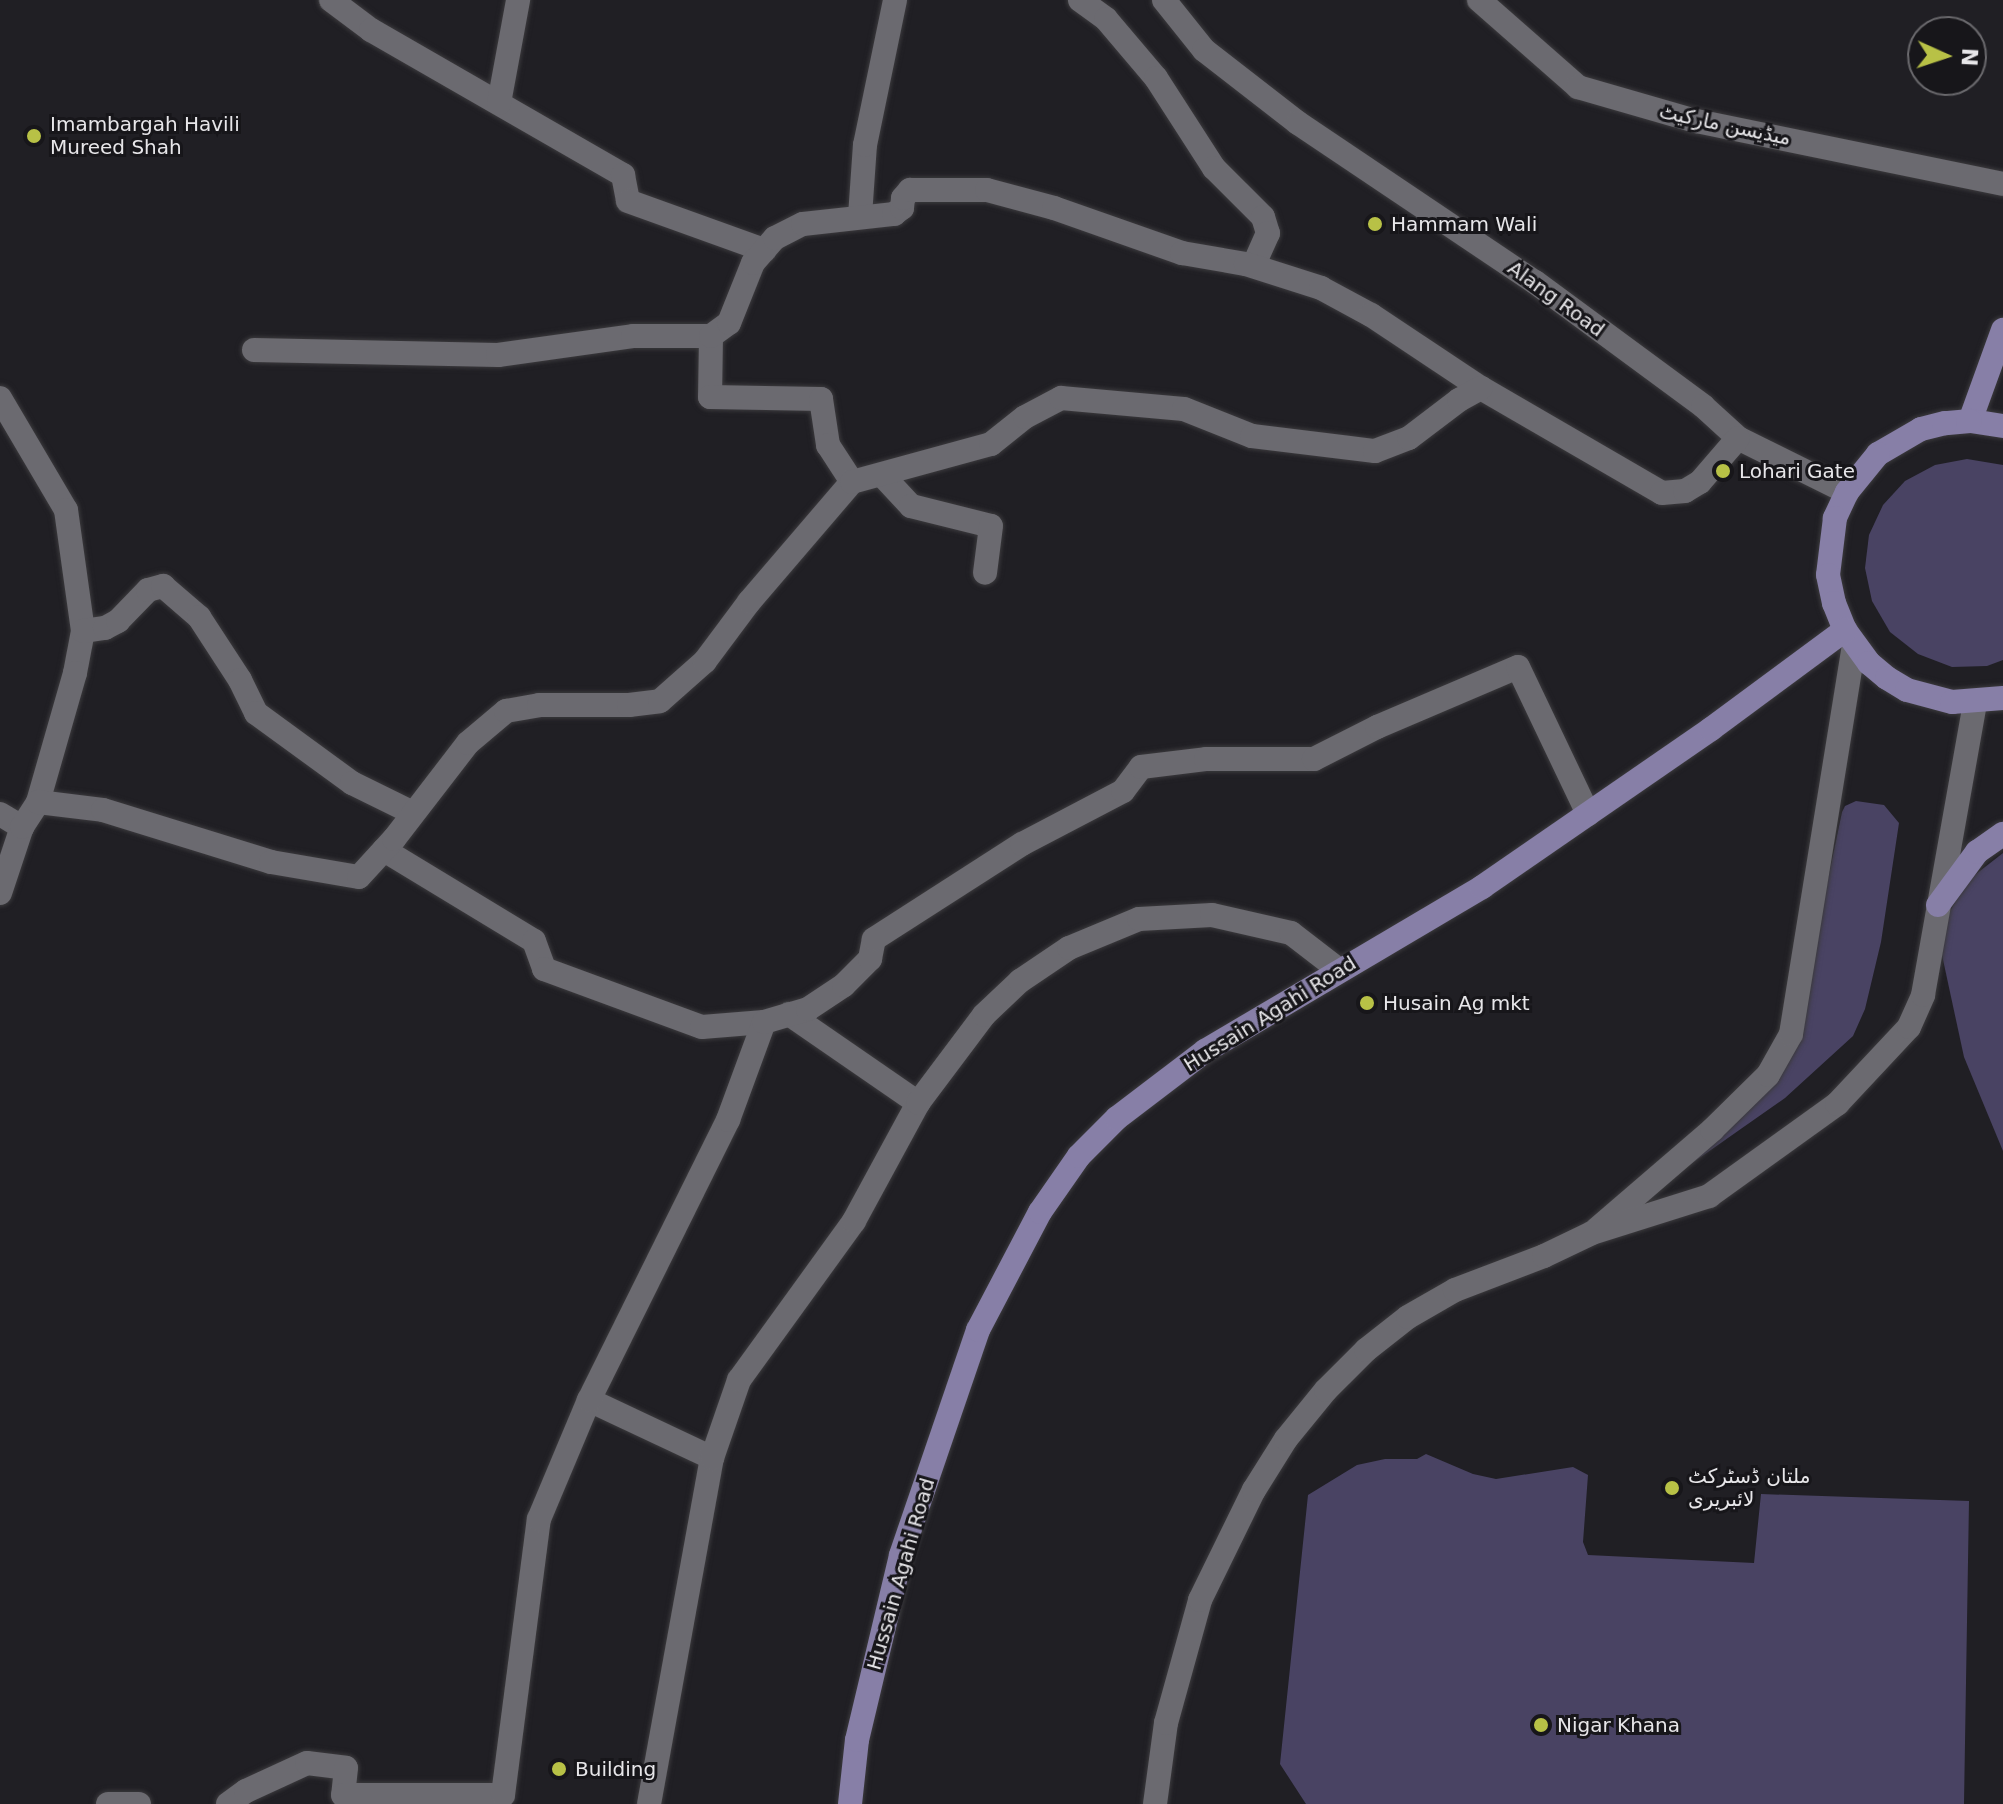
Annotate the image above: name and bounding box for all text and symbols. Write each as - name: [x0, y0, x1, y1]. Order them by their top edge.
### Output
- north arrow: [1907, 16, 1987, 96]
- text: N: [1957, 47, 1982, 67]
- street label: میڈیسن مارکیٹ: [1657, 99, 1793, 151]
- place label: Imambargah Havili Mureed Shah: [50, 112, 240, 159]
- marker: Imambargah Havili Mureed Shah: [25, 127, 43, 145]
- place label: Hammam Wali: [1391, 212, 1537, 236]
- marker: Hammam Wali: [1366, 215, 1384, 233]
- street label: Alang Road: [1503, 256, 1609, 342]
- place label: Lohari Gate: [1739, 459, 1855, 483]
- marker: Lohari Gate: [1714, 462, 1732, 480]
- street label: Hussain Agahi Road: [1179, 951, 1361, 1077]
- place label: Husain Ag mkt: [1383, 991, 1530, 1015]
- marker: Husain Ag mkt: [1358, 994, 1376, 1012]
- place label: ملتان ڈسٹرکٹ لائبریری: [1688, 1464, 1810, 1511]
- street label: Hussain Agahi Road: [862, 1475, 940, 1673]
- marker: ملتان ڈسٹرکٹ لائبریری: [1663, 1479, 1681, 1497]
- place label: Nigar Khana: [1557, 1713, 1680, 1737]
- marker: Nigar Khana: [1532, 1716, 1550, 1734]
- place label: Building: [575, 1757, 656, 1781]
- marker: Building: [550, 1760, 568, 1778]

